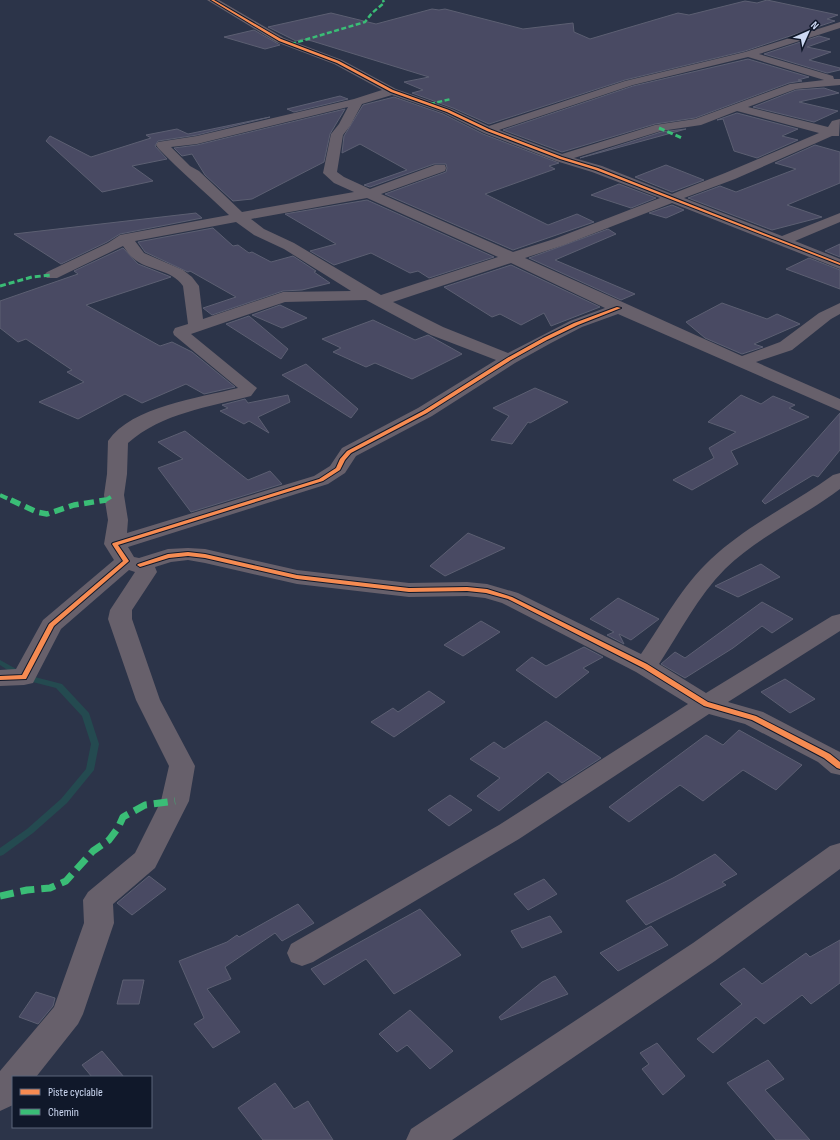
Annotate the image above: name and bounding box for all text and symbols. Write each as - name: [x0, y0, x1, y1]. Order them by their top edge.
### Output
- north arrow: [788, 12, 828, 52]
- text: N: [808, 19, 821, 32]
- legend: [12, 1076, 152, 1128]
- text: Piste cyclable: [48, 1085, 103, 1100]
- text: Chemin: [48, 1105, 79, 1120]

